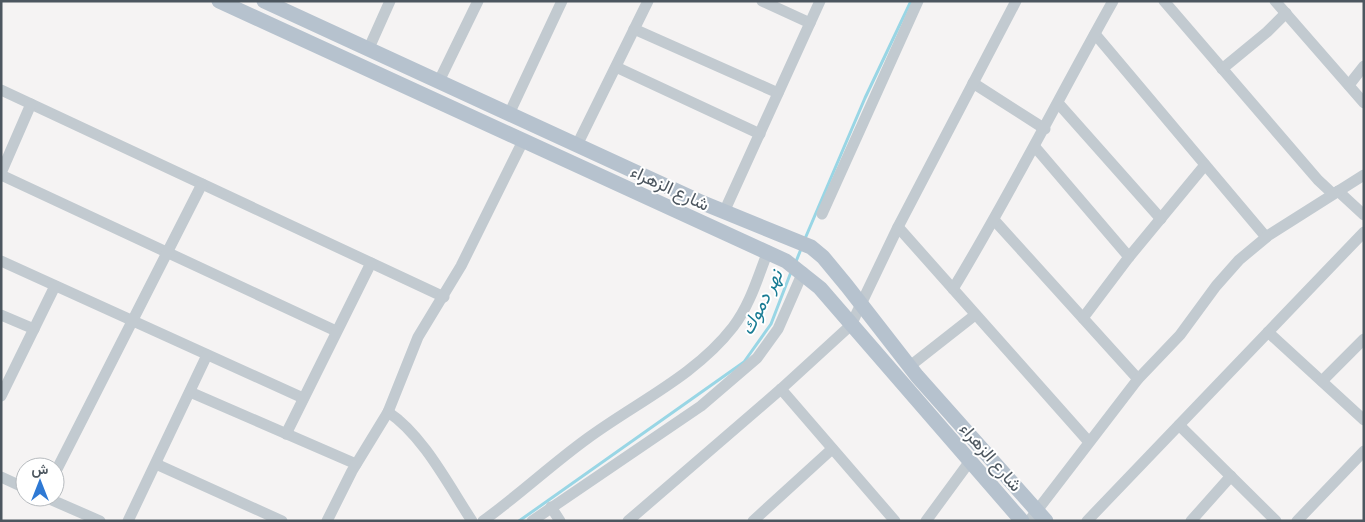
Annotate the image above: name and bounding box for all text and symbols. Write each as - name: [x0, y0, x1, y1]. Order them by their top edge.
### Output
- street label: شارع الزهراء: [627, 159, 713, 217]
- water label: نهر دموك: [734, 264, 788, 339]
- street label: شارع الزهراء: [954, 417, 1028, 497]
- north arrow: [15, 457, 65, 507]
- text: ش: [32, 460, 49, 478]

